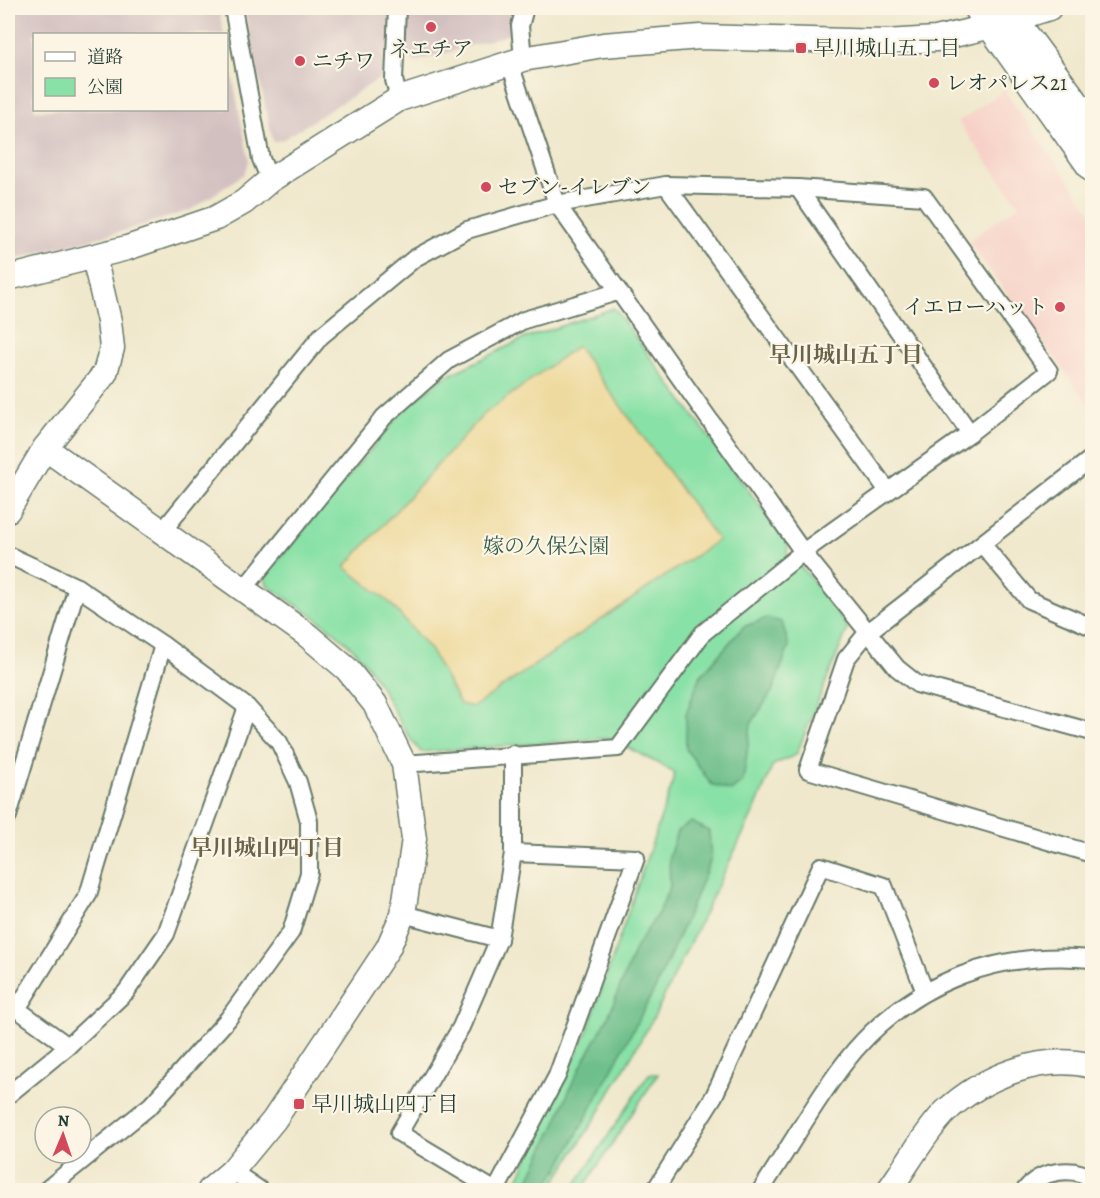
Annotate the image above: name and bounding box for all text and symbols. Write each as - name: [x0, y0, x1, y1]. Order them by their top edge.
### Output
- marker: ネエチア: [424, 20, 438, 34]
- legend: [33, 33, 228, 111]
- place label: 早川城山五丁目: [813, 34, 960, 62]
- place label: ネエチア: [389, 35, 473, 63]
- marker: 早川城山五丁目: [794, 41, 808, 55]
- text: 道路: [87, 45, 123, 69]
- place label: ニチワ: [312, 47, 375, 75]
- marker: ニチワ: [293, 54, 307, 68]
- place label: レオパレス21: [946, 69, 1067, 97]
- text: 公園: [87, 75, 123, 99]
- marker: レオパレス21: [927, 76, 941, 90]
- place label: セブン-イレブン: [498, 173, 651, 201]
- marker: セブン-イレブン: [479, 180, 493, 194]
- place label: イエローハット: [903, 293, 1048, 321]
- marker: イエローハット: [1053, 300, 1067, 314]
- district label: 早川城山五丁目: [769, 340, 923, 370]
- park label: 嫁の久保公園: [483, 532, 609, 560]
- district label: 早川城山四丁目: [190, 833, 344, 863]
- place label: 早川城山四丁目: [311, 1090, 458, 1118]
- marker: 早川城山四丁目: [292, 1097, 306, 1111]
- north arrow: [33, 1105, 93, 1165]
- text: N: [57, 1110, 70, 1132]

